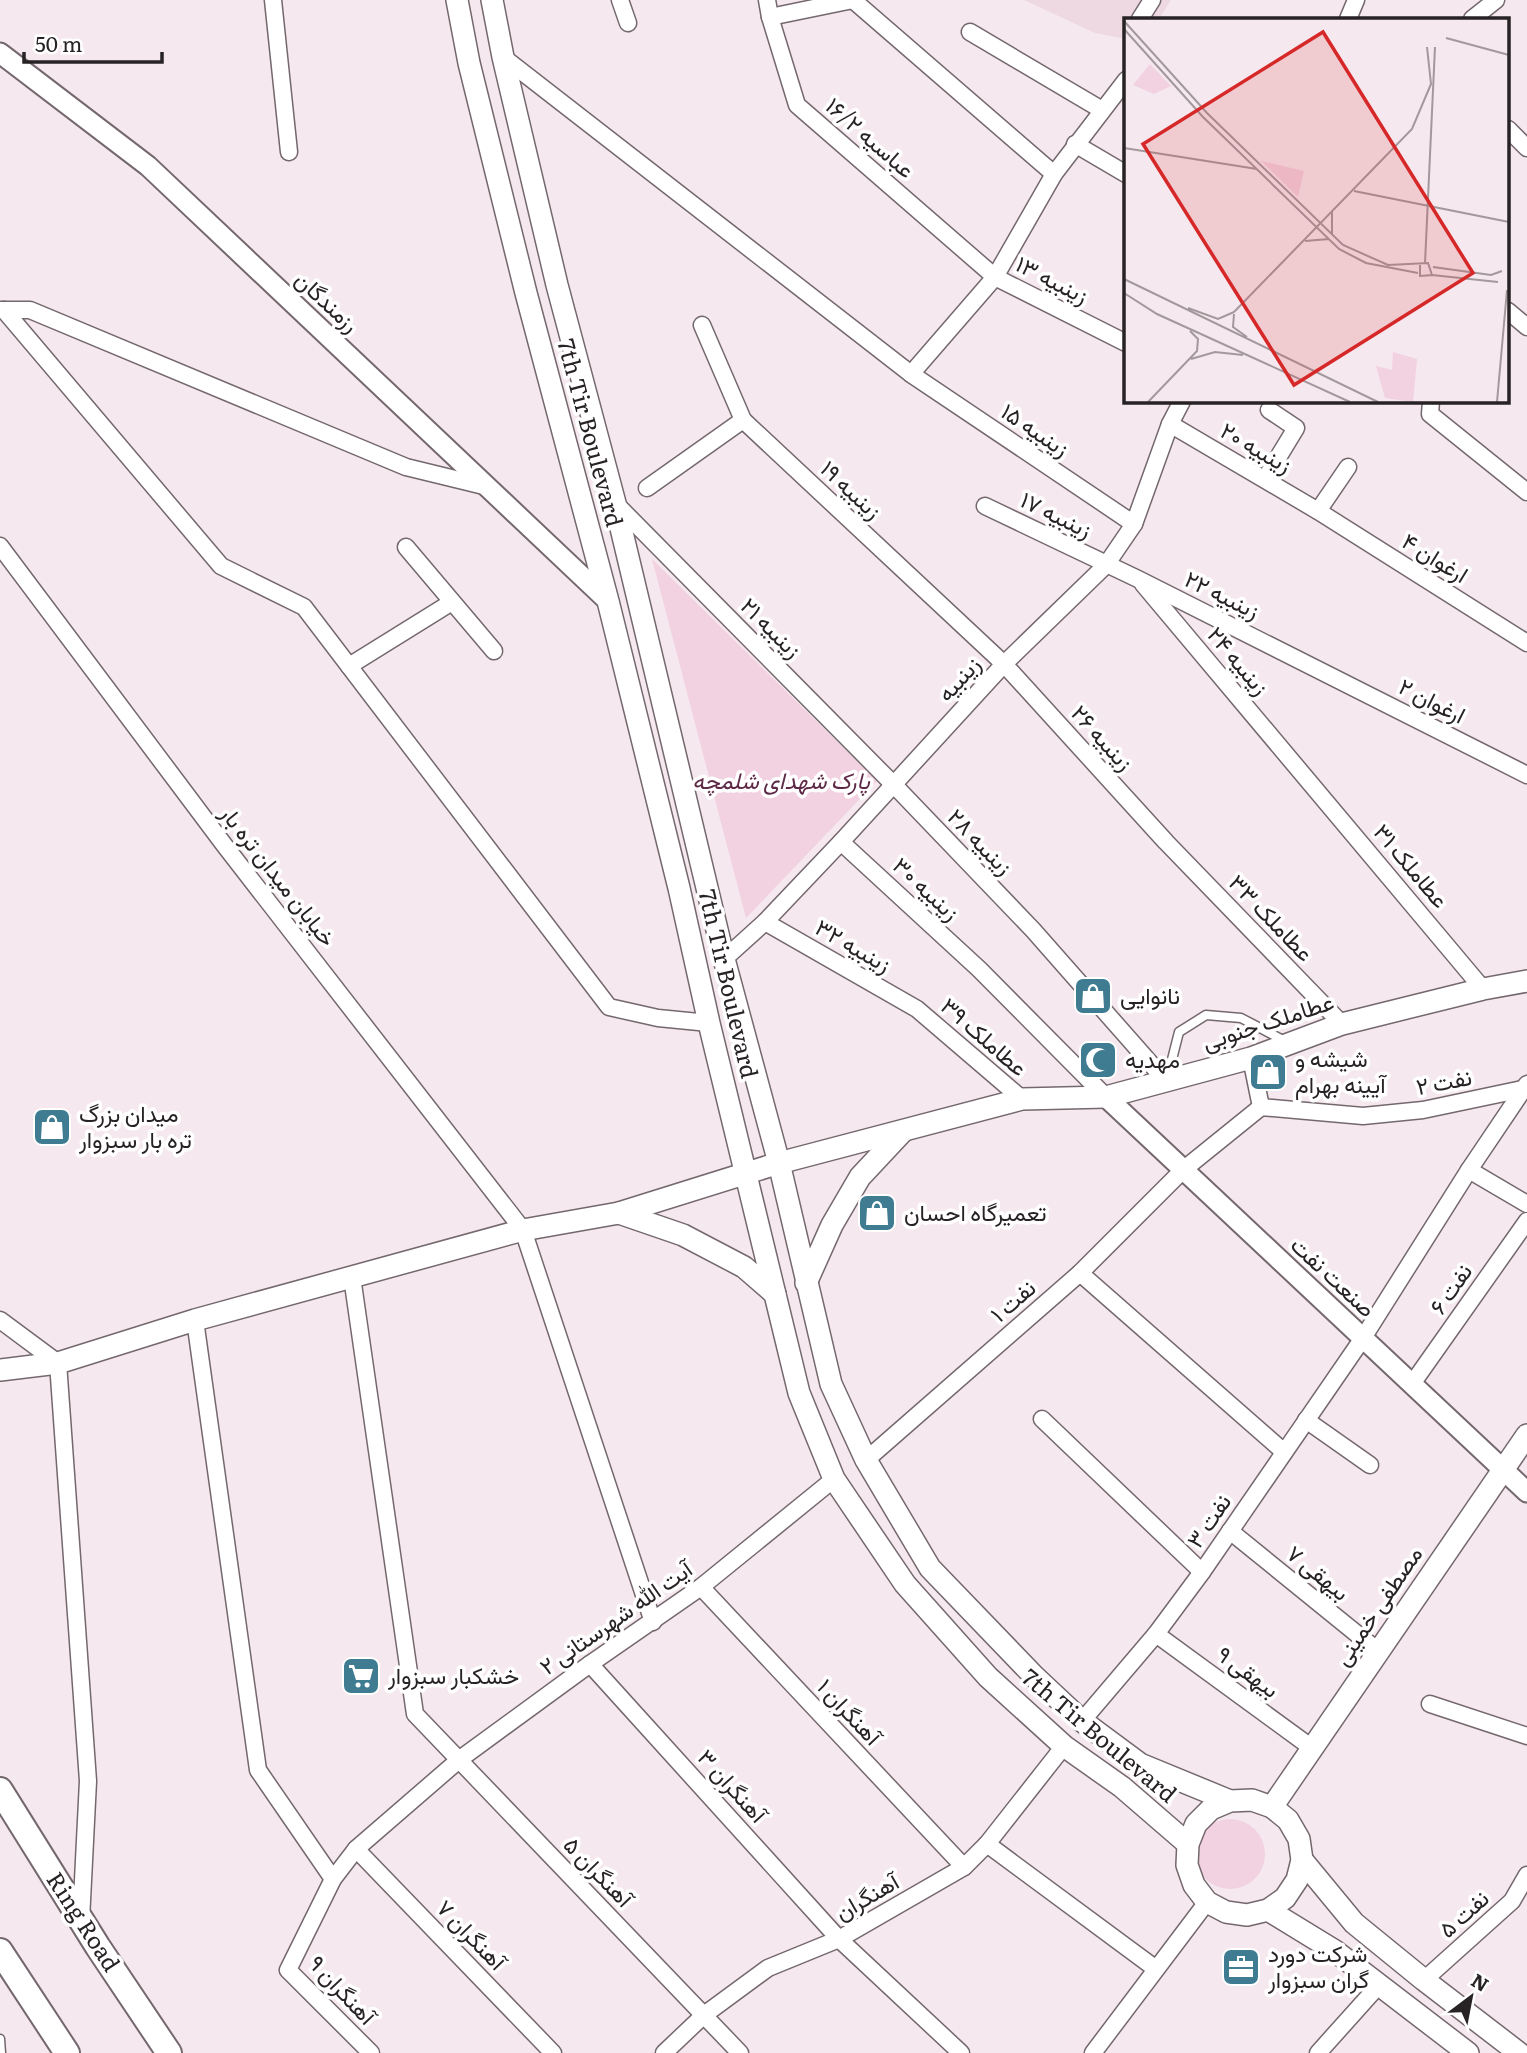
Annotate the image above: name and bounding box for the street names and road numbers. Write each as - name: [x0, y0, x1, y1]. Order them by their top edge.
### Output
- street label: عباسیه ۱۶/۲: [819, 88, 923, 185]
- street label: زینبیه ۱۳: [1011, 245, 1095, 311]
- street label: رزمندگان: [288, 262, 368, 339]
- street label: 7th Tir Boulevard: [551, 335, 633, 530]
- street label: زینبیه ۱۵: [995, 393, 1077, 464]
- street label: زینبیه ۲۰: [1215, 412, 1299, 480]
- street label: زینبیه ۱۹: [814, 451, 891, 526]
- street label: زینبیه ۱۷: [1015, 481, 1098, 545]
- street label: ارغوان ۴: [1396, 523, 1476, 590]
- street label: زینبیه ۲۲: [1180, 560, 1266, 626]
- street label: زینبیه ۲۱: [734, 588, 811, 665]
- street label: زینبیه ۲۴: [1201, 618, 1279, 702]
- street label: زینبیه: [928, 647, 987, 708]
- street label: ارغوان ۲: [1393, 668, 1472, 731]
- street label: زینبیه ۲۶: [1064, 696, 1143, 777]
- street label: خیابان میدان تره بار: [213, 796, 346, 953]
- street label: زینبیه ۲۸: [941, 800, 1022, 882]
- street label: عطاملک ۳۱: [1367, 815, 1458, 914]
- street label: زینبیه ۳۰: [886, 848, 968, 927]
- street label: عطاملک ۳۳: [1222, 865, 1323, 968]
- street label: 7th Tir Boulevard: [692, 886, 768, 1081]
- street label: زینبیه ۳۲: [810, 909, 898, 980]
- street label: عطاملک جنوبی: [1197, 983, 1338, 1057]
- street label: عطاملک ۳۹: [934, 988, 1036, 1083]
- street label: نفت ۲: [1413, 1058, 1474, 1102]
- street label: صنعت نفت: [1284, 1227, 1385, 1324]
- street label: نفت ۶: [1420, 1255, 1479, 1320]
- street label: نفت ۱: [981, 1270, 1042, 1329]
- street label: نفت ۳: [1177, 1486, 1238, 1554]
- street label: بیهقی ۷: [1280, 1535, 1358, 1607]
- street label: مصطفی خمینی: [1324, 1538, 1429, 1672]
- street label: آیت الله شهرستانی ۲: [531, 1550, 700, 1682]
- street label: بیهقی ۹: [1211, 1636, 1287, 1705]
- street label: 7th Tir Boulevard: [1015, 1659, 1185, 1810]
- street label: آهنگران ۱: [811, 1670, 891, 1753]
- street label: آهنگران ۳: [691, 1740, 777, 1830]
- street label: آهنگران ۵: [557, 1827, 643, 1915]
- street label: آهنگران: [828, 1862, 906, 1927]
- street label: Ring Road: [40, 1864, 130, 1977]
- street label: نفت ۵: [1430, 1881, 1495, 1944]
- street label: آهنگران ۷: [430, 1890, 516, 1978]
- street label: آهنگران ۹: [302, 1946, 386, 2032]

